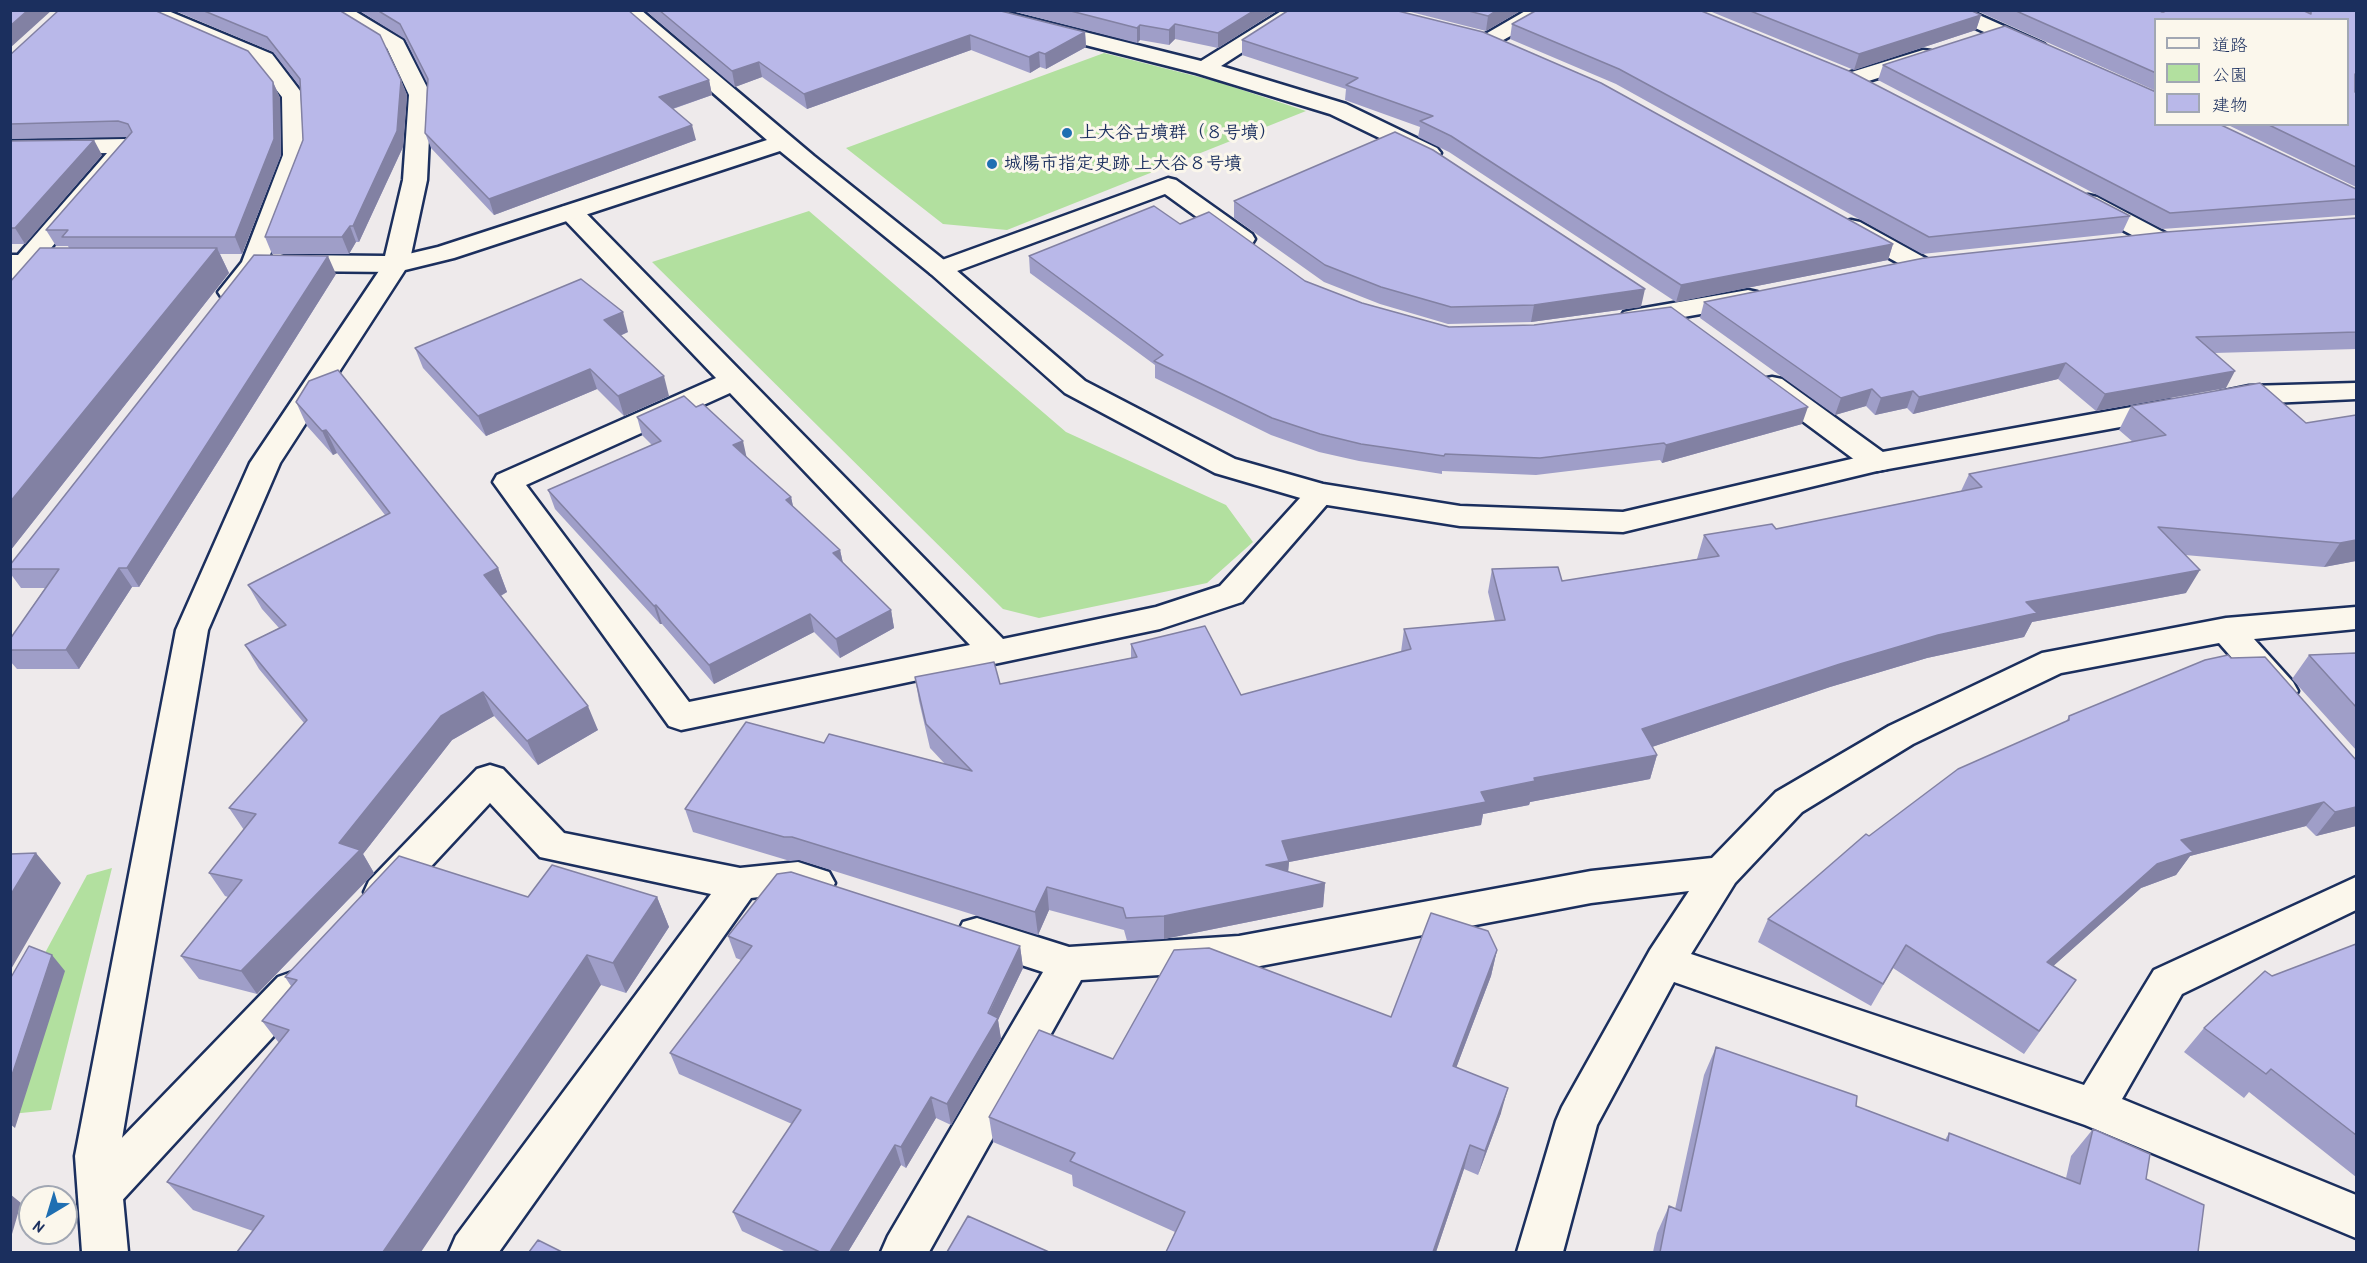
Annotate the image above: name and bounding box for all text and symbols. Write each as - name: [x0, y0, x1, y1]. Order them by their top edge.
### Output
- legend: [2154, 18, 2349, 126]
- text: 道路: [2212, 32, 2248, 57]
- text: 公園: [2212, 62, 2248, 87]
- text: 建物: [2212, 92, 2248, 117]
- place label: 上大谷古墳群（８号墳）: [1079, 122, 1277, 144]
- marker: 上大谷古墳群（８号墳）: [1060, 126, 1074, 140]
- place label: 城陽市指定史跡 上大谷８号墳: [1004, 153, 1242, 175]
- marker: 城陽市指定史跡 上大谷８号墳: [985, 157, 999, 171]
- north arrow: [18, 1185, 78, 1245]
- text: N: [28, 1216, 48, 1239]

